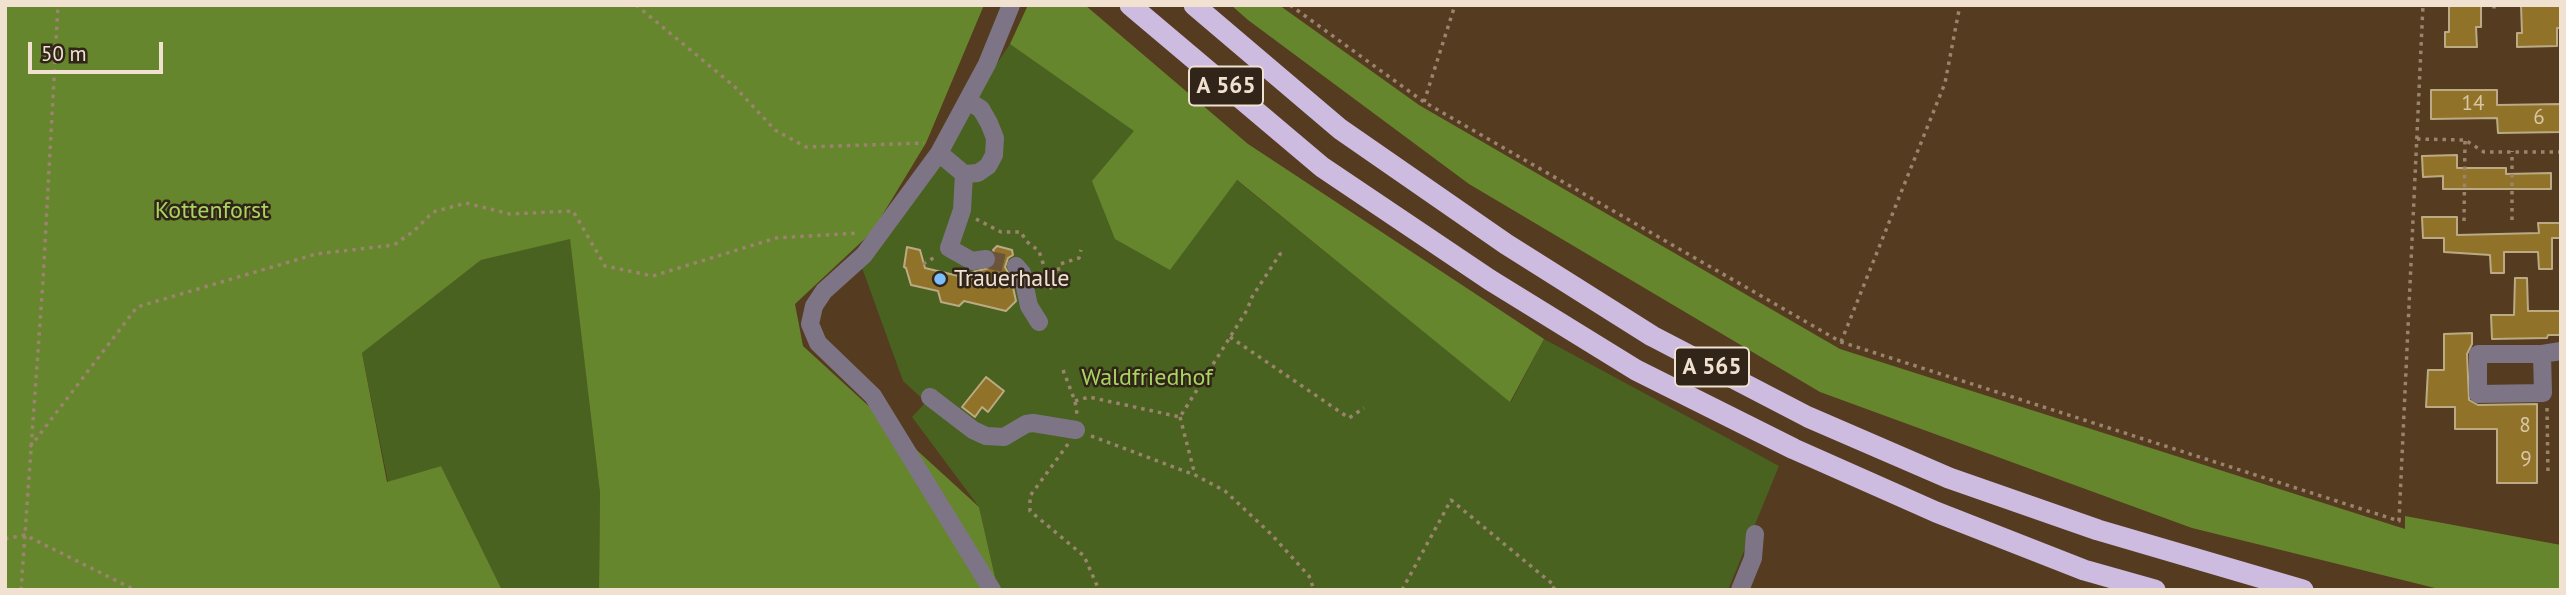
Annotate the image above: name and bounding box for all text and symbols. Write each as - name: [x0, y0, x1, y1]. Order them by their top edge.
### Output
- scale bar: [32, 28, 166, 72]
- text: 50 m: [41, 40, 87, 67]
- road number: A 565: [1189, 66, 1263, 106]
- house number: 14: [2462, 91, 2484, 117]
- house number: 6: [2533, 105, 2545, 131]
- park label: Kottenforst: [155, 197, 269, 225]
- place label: Trauerhalle: [954, 265, 1069, 293]
- marker: Trauerhalle: [932, 271, 948, 287]
- road number: A 565: [1675, 348, 1749, 386]
- park label: Waldfriedhof: [1081, 364, 1213, 392]
- house number: 8: [2519, 413, 2531, 439]
- house number: 9: [2520, 447, 2532, 473]

